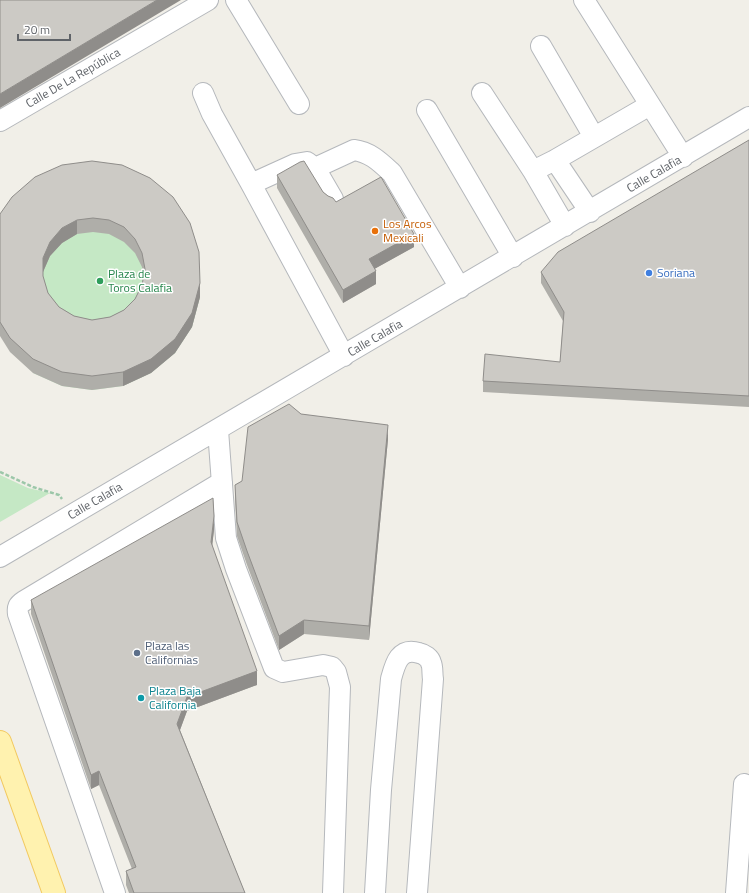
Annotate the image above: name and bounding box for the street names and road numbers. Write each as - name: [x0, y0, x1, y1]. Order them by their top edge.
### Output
- street label: Calle De La República: [22, 43, 124, 112]
- street label: Calle Calafia: [623, 150, 685, 197]
- street label: Calle Calafia: [344, 314, 406, 361]
- street label: Calle Calafia: [64, 477, 126, 524]

